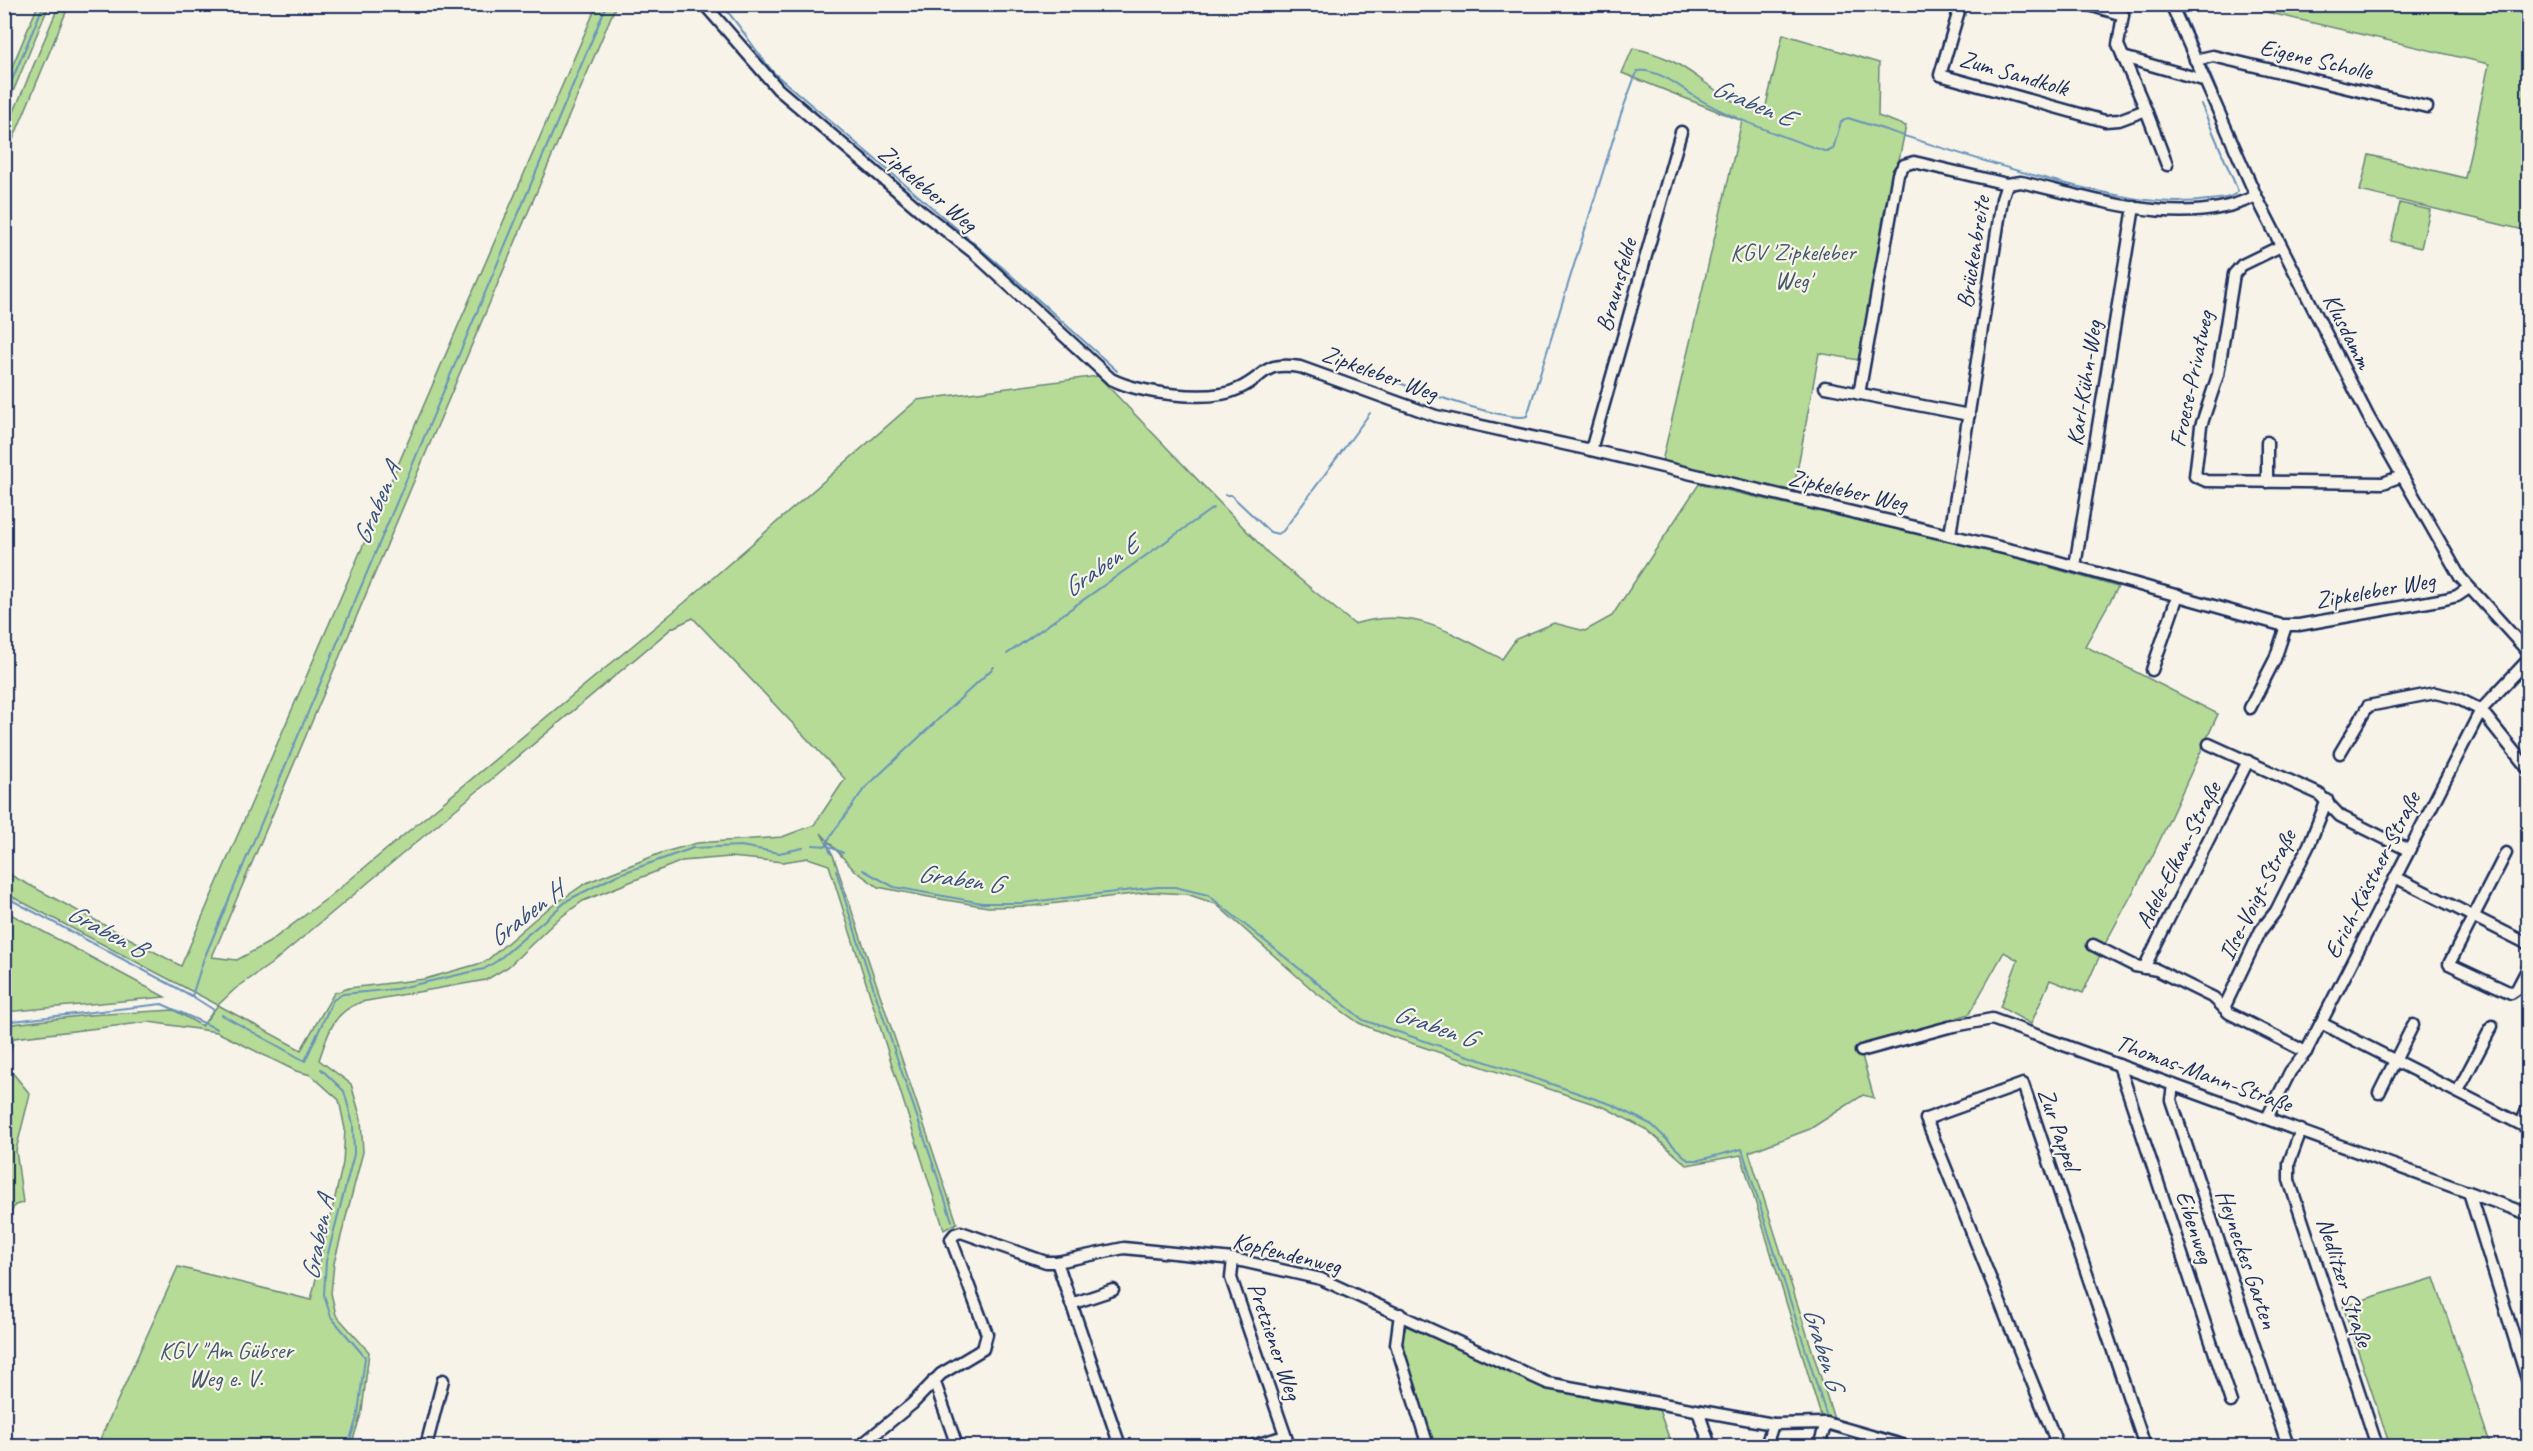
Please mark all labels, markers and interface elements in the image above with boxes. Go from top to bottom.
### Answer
street label: Eigene Scholle [2257,32,2377,87]
street label: Zum Sandkolk [1956,43,2074,103]
water label: Graben E [1707,71,1805,137]
street label: Zipkeleber Weg [872,138,985,239]
street label: Brückenbreite [1949,192,1997,310]
street label: Braunsfelde [1588,233,1644,335]
park label: KGV 'Zipkeleber Weg' [1730,237,1858,295]
street label: Klusdamm [2316,288,2380,375]
street label: Froese-Privatweg [2162,306,2221,450]
street label: Karl-Kühn-Weg [2059,317,2109,448]
street label: Zipkeleber Weg [1318,338,1443,408]
water label: Graben A [345,455,410,549]
street label: Zipkeleber Weg [1786,462,1912,519]
water label: Graben E [1056,524,1150,604]
street label: Zipkeleber Weg [2313,564,2439,615]
street label: Adele-Elkan-Straße [2128,775,2229,933]
street label: Erich-Kästner-Straße [2317,785,2428,963]
street label: Ilse-Voigt-Straße [2211,823,2304,965]
water label: Graben G [916,856,1011,902]
water label: Graben H [481,870,576,954]
water label: Graben B [62,896,157,967]
water label: Graben G [1390,996,1487,1057]
street label: Thomas-Mann-Straße [2112,1027,2298,1120]
street label: Zur Pappel [2031,1084,2088,1178]
street label: Heyneckes Garten [2209,1186,2285,1333]
street label: Eibenweg [2169,1187,2221,1269]
water label: Graben A [293,1189,343,1283]
street label: Nedlitzer Straße [2310,1214,2381,1352]
street label: Kopfendenweg [1230,1225,1346,1281]
street label: Pretziener Weg [1241,1278,1310,1405]
water label: Graben G [1796,1303,1854,1400]
park label: KGV "Am Gübser Weg e. V. [159,1335,295,1393]

